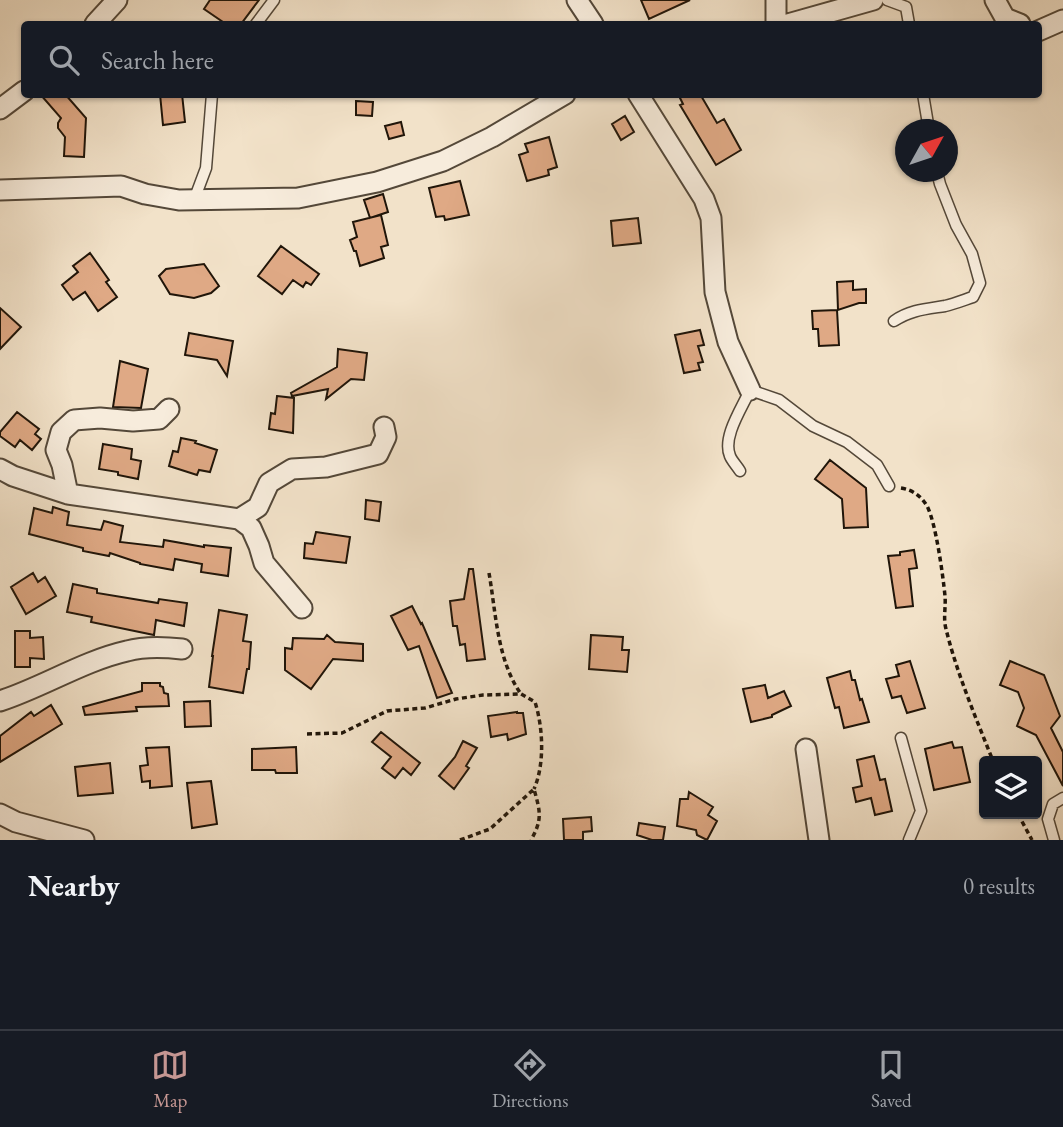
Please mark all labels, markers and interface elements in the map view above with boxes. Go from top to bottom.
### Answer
search box [21,21,1042,98]
icon: search [45,41,83,79]
text: Search here [101,43,214,77]
north arrow [895,119,958,182]
map controls [979,756,1042,819]
button: layers [979,756,1042,819]
text: Nearby [28,866,120,905]
text: 0 results [963,871,1035,901]
tab: Map [151,1046,189,1113]
tab: Directions [492,1046,568,1113]
tab: Saved [871,1046,912,1113]

